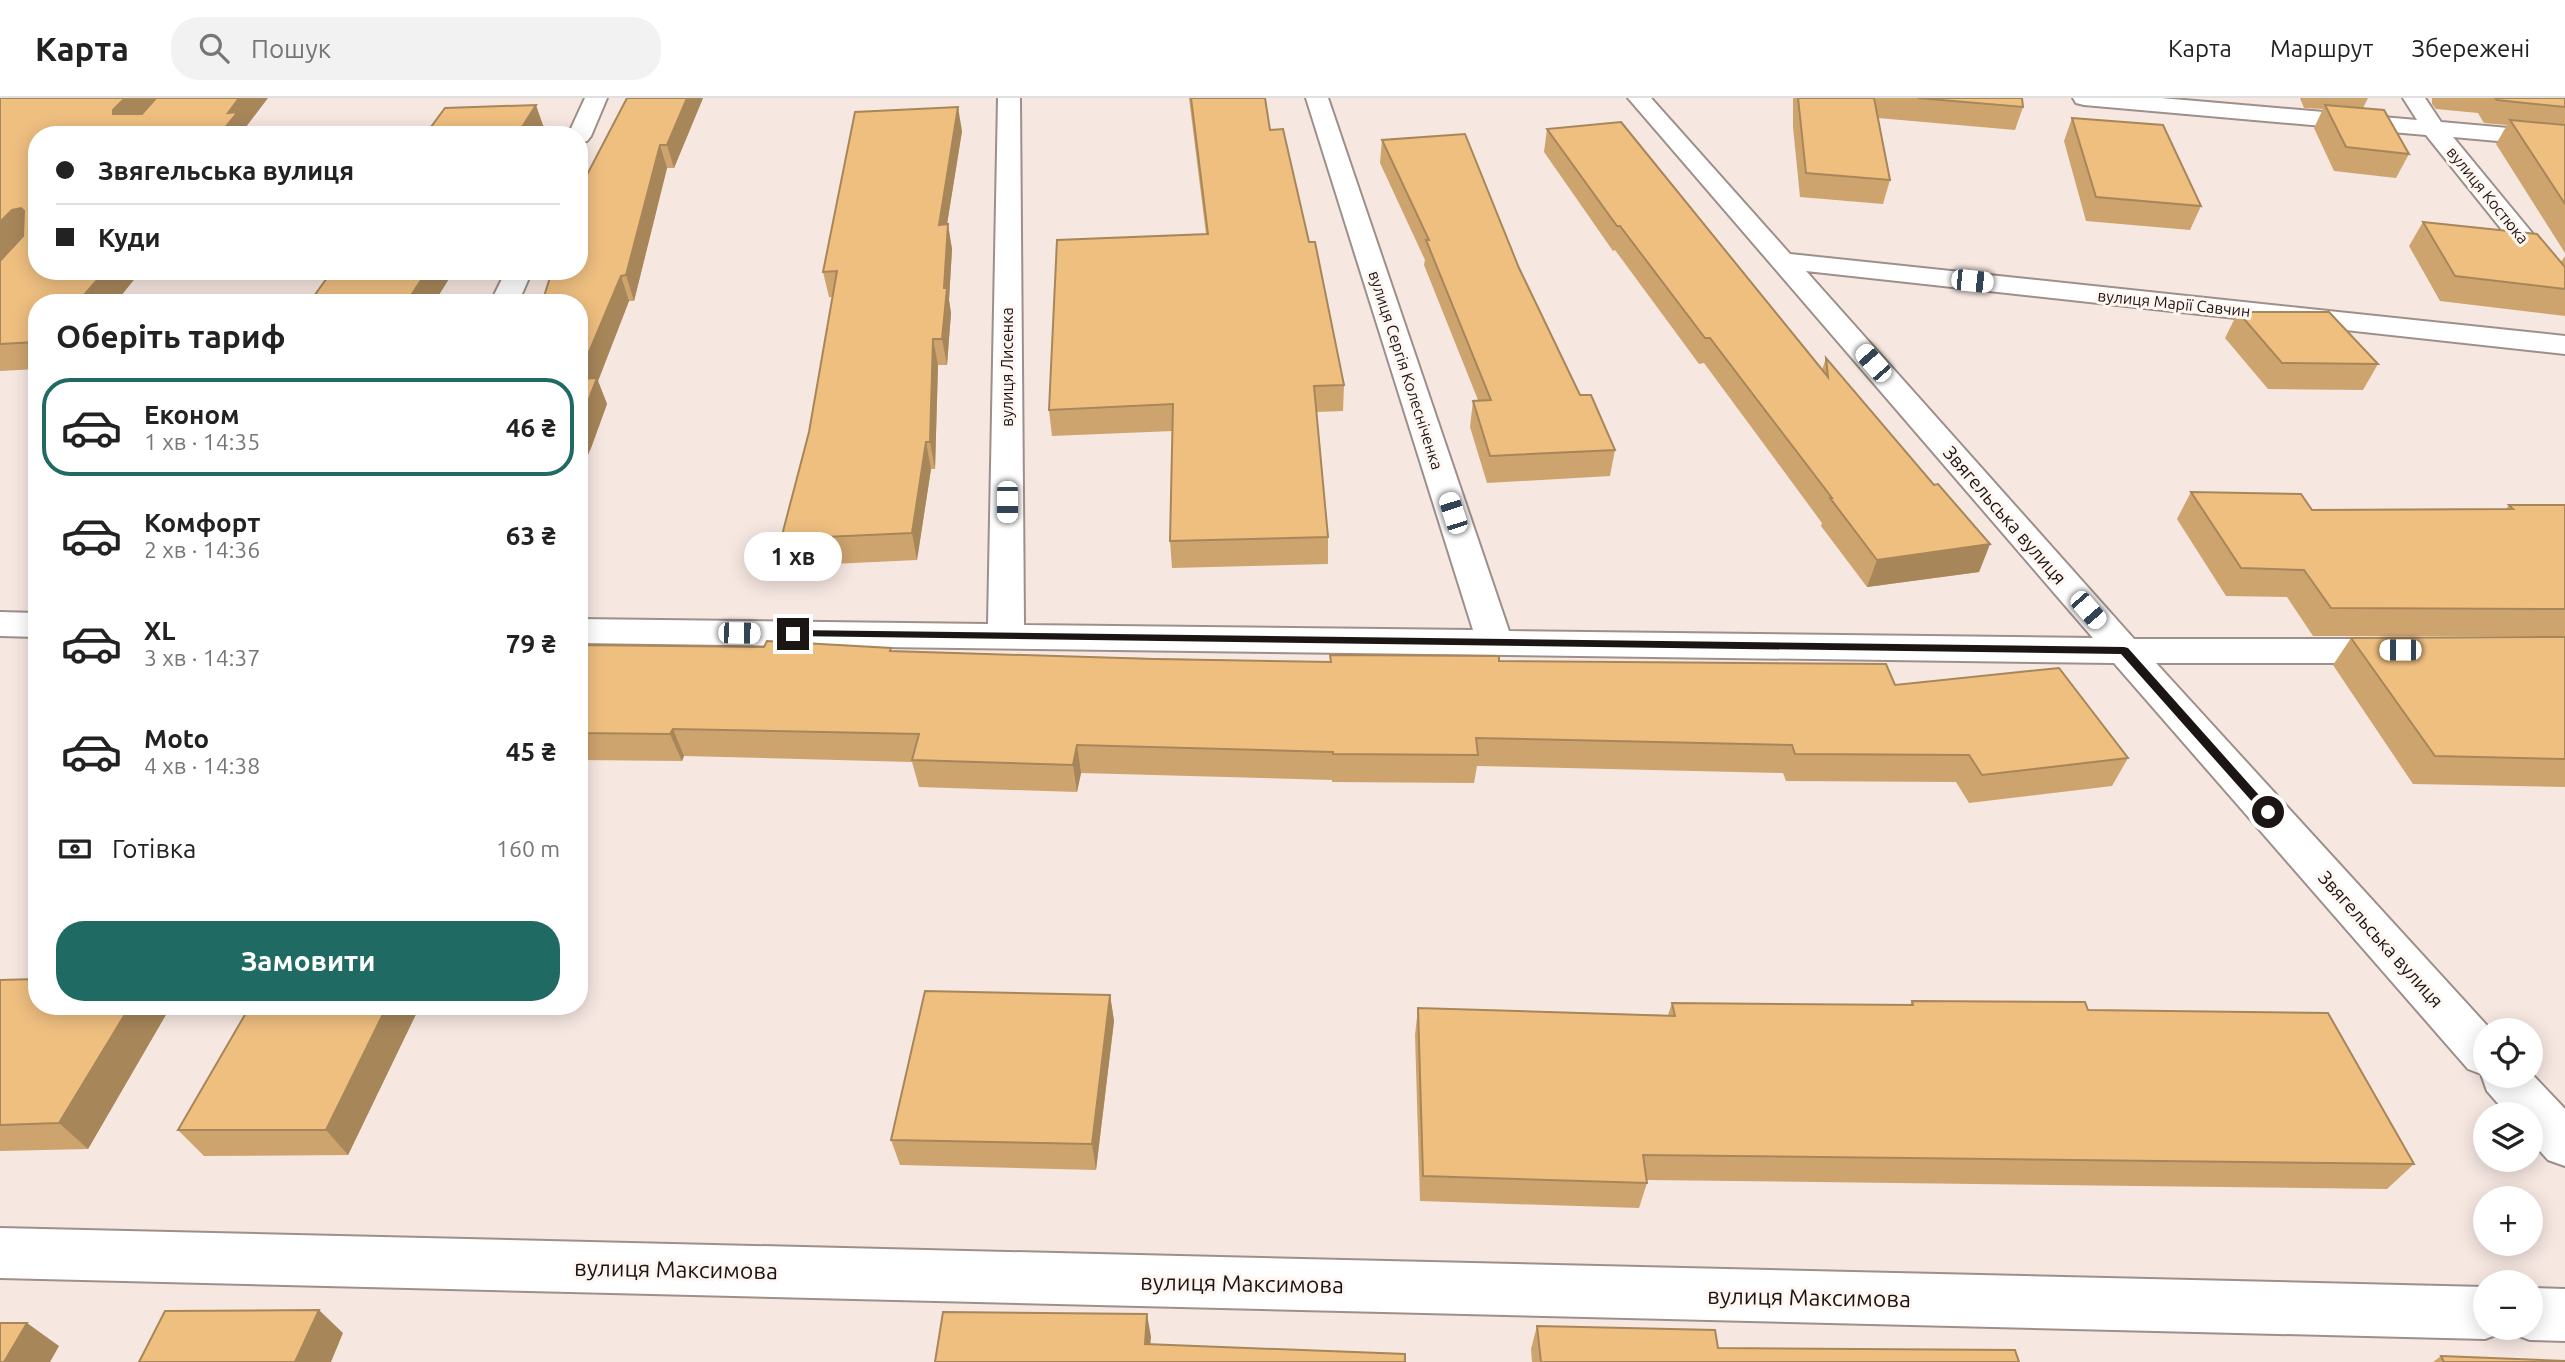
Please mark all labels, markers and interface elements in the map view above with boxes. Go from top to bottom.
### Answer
search box [171,17,661,80]
icon: search [195,29,233,67]
text: Карта [35,30,129,67]
text: Пошук [251,34,331,63]
text: Карта [2168,35,2232,62]
text: Маршрут [2270,35,2373,62]
text: Збережені [2411,35,2530,62]
street label: вулиця Костюка [2443,143,2533,247]
text: Звягельська вулиця [98,156,354,185]
text: Куди [98,223,161,252]
street label: вулиця Сергія Колесніченка [1365,268,1447,472]
car [1951,268,1994,294]
street label: вулиця Марії Савчин [2097,286,2251,320]
street label: вулиця Лисенка [998,307,1016,427]
text: Оберіть тариф [56,318,286,354]
car [1852,340,1895,386]
icon: car [60,396,123,459]
text: Економ [144,400,240,429]
text: 46 ₴ [506,413,556,442]
text: 1 хв · 14:35 [144,429,260,454]
street label: Звягельська вулиця [1939,441,2071,589]
car [997,481,1018,523]
car [1437,490,1470,536]
icon: car [60,504,123,567]
text: Комфорт [144,508,260,537]
text: 63 ₴ [506,521,556,550]
callout: 1 хв [744,532,842,582]
text: 2 хв · 14:36 [144,537,260,562]
text: 1 хв [771,544,815,569]
car [2067,587,2110,633]
icon: car [60,612,123,675]
text: XL [144,616,175,645]
route end [777,618,809,650]
car [718,622,761,644]
text: 79 ₴ [506,629,556,658]
car [2380,640,2422,661]
text: 3 хв · 14:37 [144,645,260,670]
icon: car [60,720,123,783]
text: Moto [144,724,209,753]
text: 45 ₴ [506,737,556,766]
text: 4 хв · 14:38 [144,753,260,778]
route start [2252,796,2284,828]
icon: cash [56,830,94,868]
text: Готівка [112,834,196,863]
text: 160 m [496,836,560,861]
street label: Звягельська вулиця [2314,866,2448,1012]
button: Замовити [56,921,560,1001]
map controls [2473,1018,2543,1340]
button: locate [2473,1018,2543,1088]
button: layers [2473,1102,2543,1172]
button: + [2473,1186,2543,1256]
street label: вулиця Максимова [574,1255,778,1283]
street label: вулиця Максимова [1140,1269,1344,1297]
button: − [2473,1270,2543,1340]
street label: вулиця Максимова [1707,1283,1911,1311]

